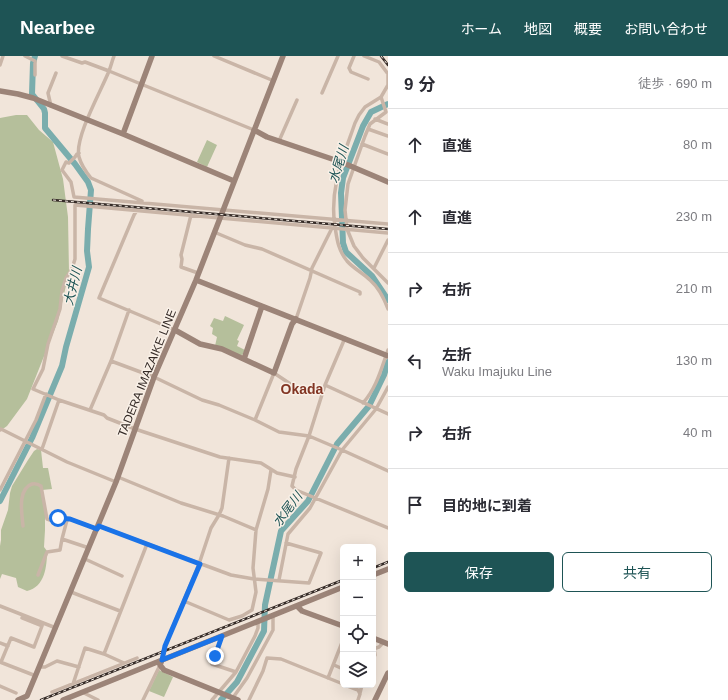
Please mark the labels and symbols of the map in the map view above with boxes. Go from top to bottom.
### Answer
water label: 水尾川 [326,141,352,185]
water label: 大井川 [60,263,85,307]
street label: TADERA IMAZAIKE LINE [115,307,179,439]
district label: Okada [281,381,324,397]
water label: 水尾川 [270,488,306,529]
route start [49,509,67,527]
route end [206,647,224,665]

